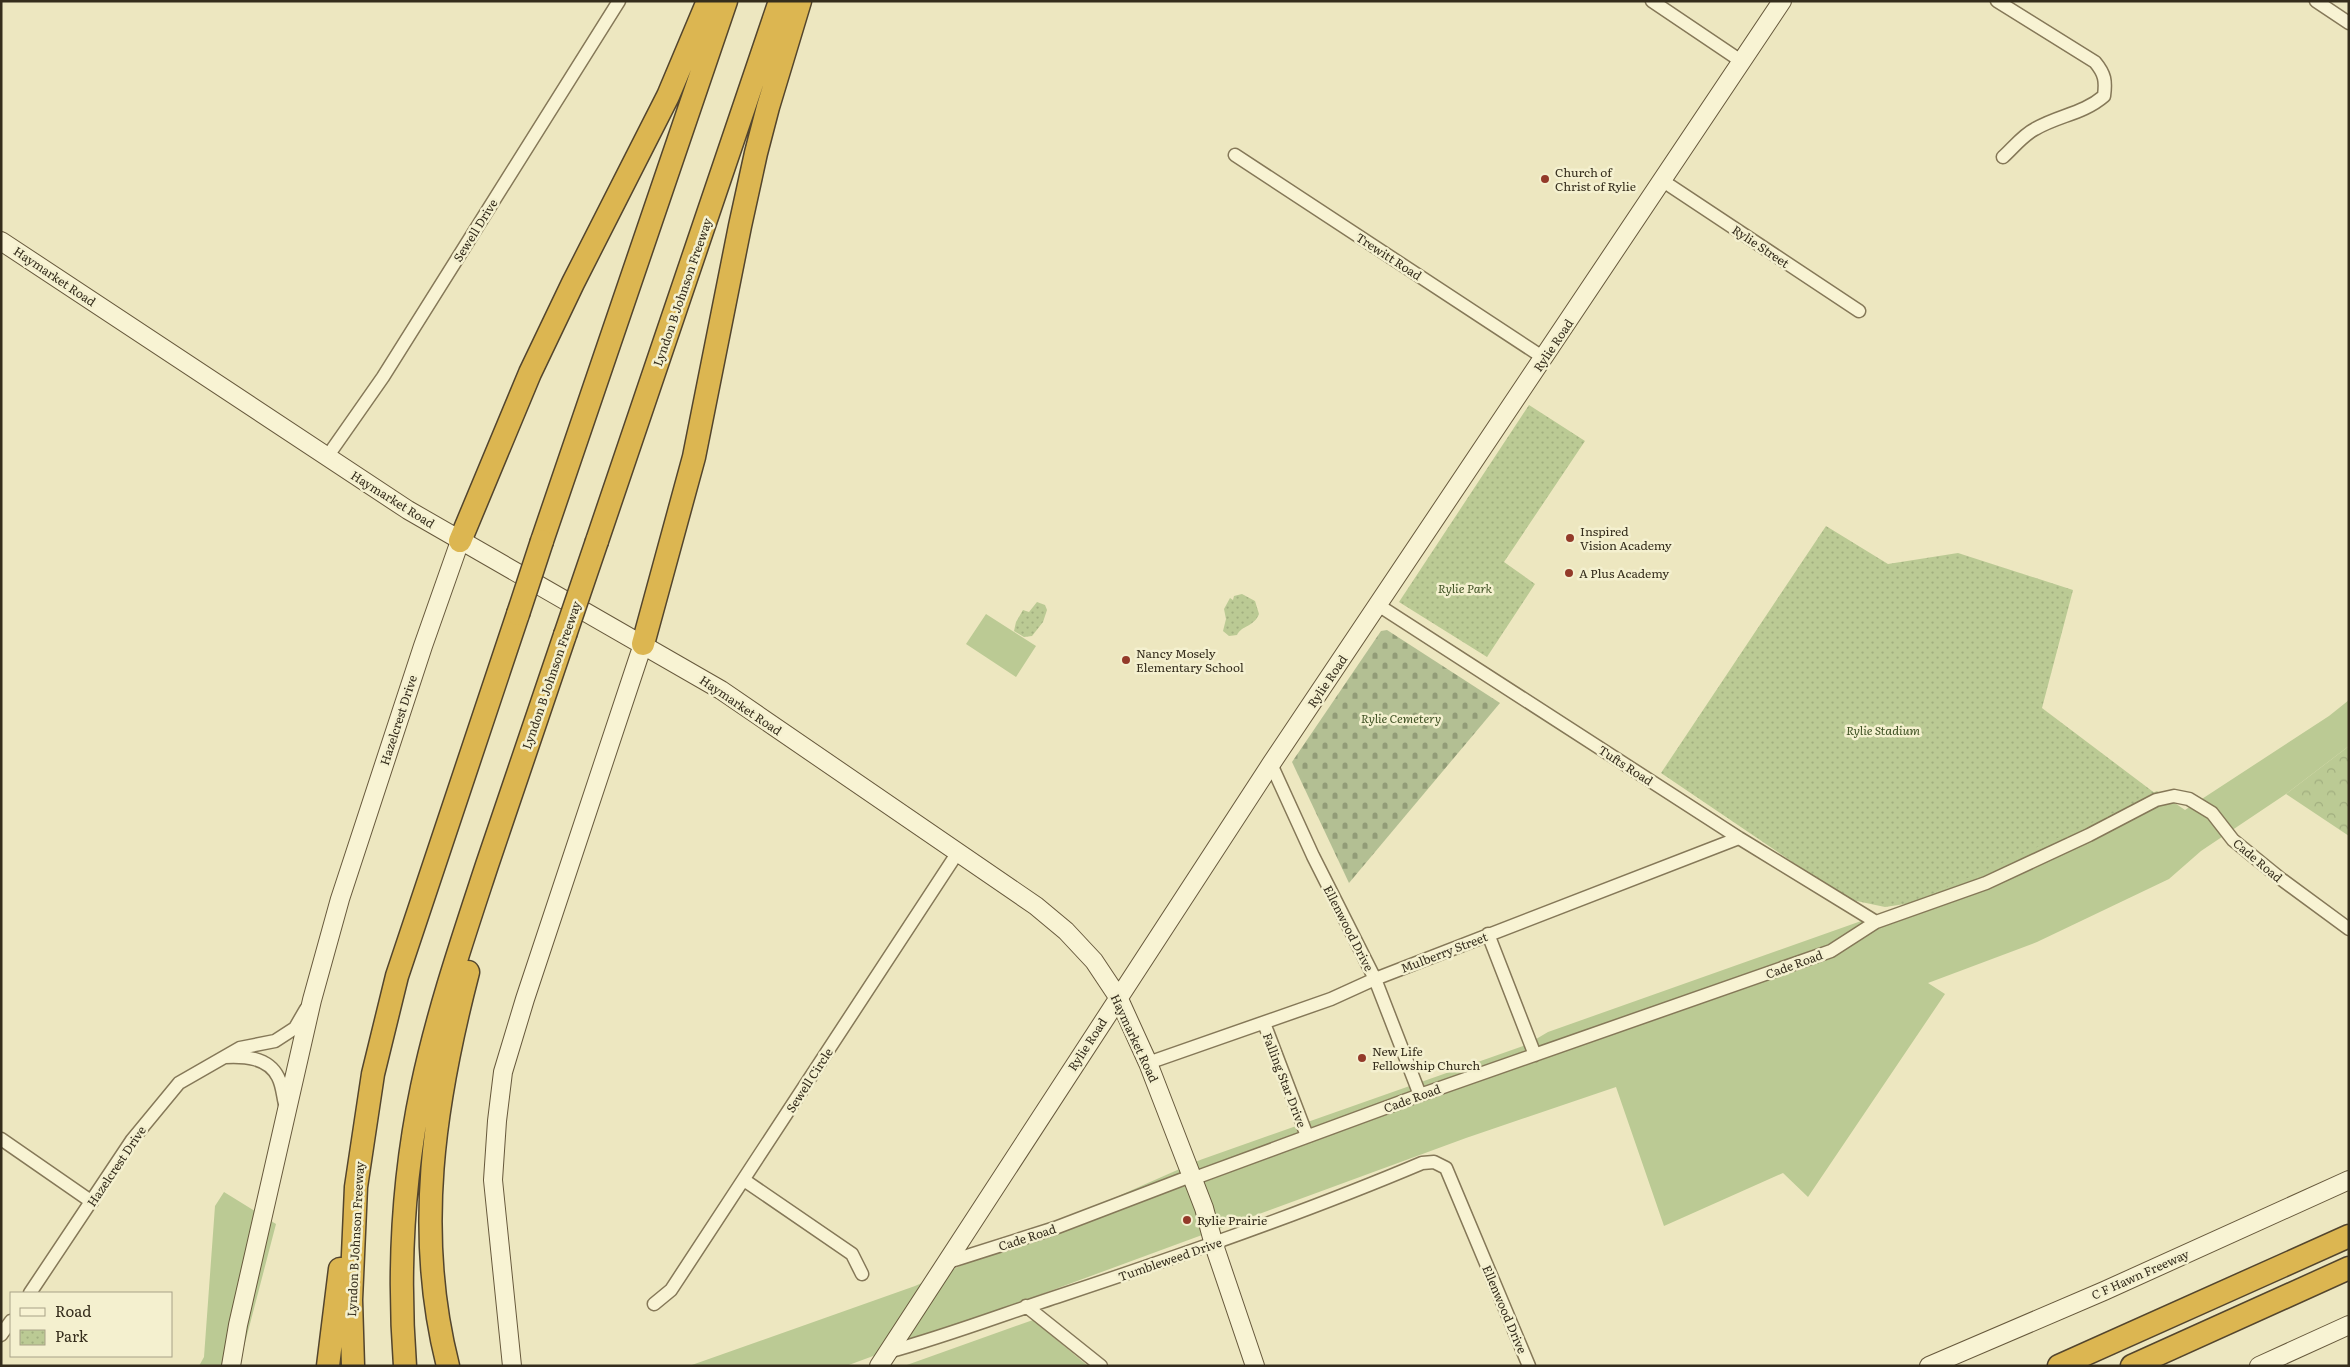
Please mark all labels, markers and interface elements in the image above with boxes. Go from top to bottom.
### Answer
place label: Church of Christ of Rylie [1555,163,1636,195]
marker: Church of Christ of Rylie [1539,173,1551,185]
street label: Sewell Drive [448,195,502,265]
street label: Lyndon B Johnson Freeway [648,215,716,369]
street label: Rylie Street [1729,220,1793,272]
street label: Trewitt Road [1352,228,1426,284]
street label: Haymarket Road [10,242,100,311]
street label: Rylie Road [1529,315,1578,375]
street label: Haymarket Road [348,466,439,532]
place label: Inspired Vision Academy [1580,522,1672,554]
marker: Inspired Vision Academy [1564,532,1576,544]
place label: A Plus Academy [1579,564,1669,582]
marker: A Plus Academy [1563,567,1575,579]
park label: Rylie Park [1438,579,1493,597]
street label: Lyndon B Johnson Freeway [517,598,585,752]
place label: Nancy Mosely Elementary School [1136,644,1244,676]
street label: Rylie Road [1303,651,1352,711]
marker: Nancy Mosely Elementary School [1120,654,1132,666]
street label: Haymarket Road [696,671,786,740]
street label: Hazelcrest Drive [375,673,421,767]
park label: Rylie Cemetery [1361,709,1441,727]
park label: Rylie Stadium [1846,721,1921,739]
street label: Tufts Road [1595,741,1657,790]
street label: Cade Road [2229,834,2287,886]
street label: Ellenwood Drive [1320,882,1378,974]
street label: Mulberry Street [1398,927,1490,977]
street label: Cade Road [1763,945,1826,983]
street label: Haymarket Road [1107,991,1164,1086]
street label: Rylie Road [1063,1013,1111,1074]
street label: Falling Star Drive [1259,1030,1311,1130]
place label: New Life Fellowship Church [1372,1042,1480,1074]
street label: Sewell Circle [781,1044,837,1116]
marker: New Life Fellowship Church [1356,1052,1368,1064]
street label: Cade Road [1381,1079,1444,1117]
street label: Hazelcrest Drive [82,1122,150,1210]
street label: Lyndon B Johnson Freeway [342,1161,368,1317]
place label: Rylie Prairie [1197,1211,1267,1229]
marker: Rylie Prairie [1181,1214,1193,1226]
street label: Cade Road [996,1219,1059,1255]
street label: Tumbleweed Drive [1116,1233,1224,1285]
street label: C F Hawn Freeway [2088,1244,2192,1304]
street label: Ellenwood Drive [1478,1262,1532,1356]
legend [10,1292,172,1357]
text: Road [55,1299,91,1322]
text: Park [55,1324,89,1347]

